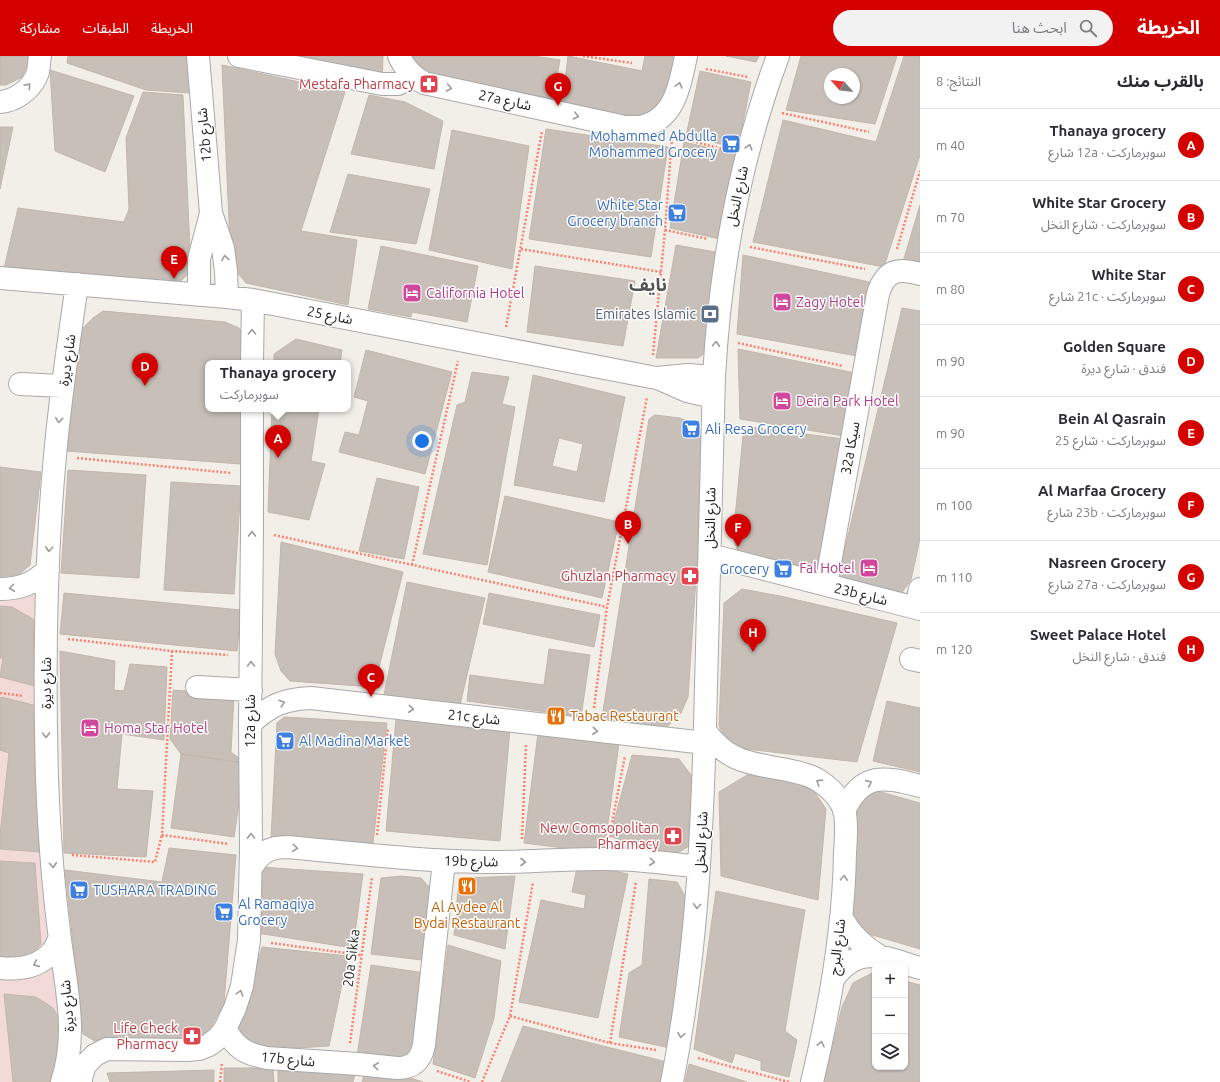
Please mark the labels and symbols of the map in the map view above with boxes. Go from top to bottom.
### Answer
north arrow [824,68,860,104]
pharmacy icon: Mestafa Pharmacy [418,73,440,95]
pin: G [545,73,571,106]
place label: Mestafa Pharmacy [299,76,415,92]
one-way arrow [674,82,683,89]
one-way arrow [24,84,31,91]
one-way arrow [446,84,452,92]
street label: 27a شارع [477,87,533,116]
street label: 12b شارع [194,107,217,163]
one-way arrow [573,111,579,119]
place label: Mohammed Abdulla Mohammed Grocery [589,128,717,160]
supermarket icon: Mohammed Abdulla Mohammed Grocery [720,133,742,155]
one-way arrow [744,144,753,151]
street label: شارع النخل [723,164,754,228]
place label: White Star Grocery branch [567,197,664,229]
supermarket icon: White Star Grocery branch [666,202,688,224]
pin: E [161,246,187,279]
one-way arrow [221,255,230,261]
district label: نایف [629,274,667,295]
hotel icon: California Hotel [401,282,423,304]
place label: California Hotel [426,285,525,301]
hotel icon: Zagy Hotel [771,291,793,313]
place label: Zagy Hotel [796,294,864,310]
street label: شارع 25 [305,303,354,330]
bank icon: Emirates Islamic [699,303,721,325]
place label: Emirates Islamic [595,306,696,322]
one-way arrow [248,329,257,335]
street label: شارع ديرة [55,333,82,387]
one-way arrow [711,341,720,347]
pin: D [132,353,158,386]
hotel icon: Deira Park Hotel [771,390,793,412]
place label: Deira Park Hotel [796,393,899,409]
one-way arrow [55,417,64,423]
supermarket icon: Ali Resa Grocery [680,418,702,440]
street label: 32a سيكا [837,420,863,476]
place label: Ali Resa Grocery [705,421,807,437]
pin: A [265,425,291,458]
your location [412,431,432,451]
street label: شارع النخل [701,487,722,549]
pin: B [615,511,641,544]
pin: F [725,514,751,547]
one-way arrow [248,531,256,537]
one-way arrow [44,546,53,552]
hotel icon: Fal Hotel [858,557,880,579]
supermarket icon: Grocery [772,558,794,580]
place label: Fal Hotel [799,560,855,576]
place label: Grocery [720,561,769,577]
pharmacy icon: Ghuzlan Pharmacy [679,565,701,587]
place label: Ghuzlan Pharmacy [561,568,676,584]
street label: 23b شارع [832,580,889,611]
one-way arrow [9,583,15,592]
pin: H [740,619,766,652]
street label: شارع ديرة [38,657,57,709]
one-way arrow [247,661,255,667]
pin: C [358,664,384,697]
street label: 12a شارع [242,694,261,748]
one-way arrow [278,699,285,707]
one-way arrow [408,705,414,714]
restaurant icon: Tabac Restaurant [545,705,567,727]
street label: 21c شارع [447,706,501,731]
place label: Tabac Restaurant [570,708,679,724]
hotel icon: Homa Star Hotel [79,717,101,739]
place label: Homa Star Hotel [104,720,208,736]
one-way arrow [592,726,598,735]
supermarket icon: Al Madina Market [274,730,296,752]
one-way arrow [42,732,51,738]
place label: Al Madina Market [299,733,410,749]
one-way arrow [816,779,823,786]
one-way arrow [865,780,873,788]
street label: شارع النخل [691,811,714,873]
place label: New Comsopolitan Pharmacy [540,820,659,852]
pharmacy icon: New Comsopolitan Pharmacy [662,825,684,847]
one-way arrow [247,833,255,839]
one-way arrow [292,843,298,852]
street label: 19b شارع [444,853,498,872]
one-way arrow [649,857,655,866]
one-way arrow [520,858,526,866]
one-way arrow [48,862,57,868]
restaurant icon: Al Aydee Al Bydai Restaurant [456,875,478,897]
one-way arrow [840,875,849,881]
supermarket icon: TUSHARA TRADING [68,879,90,901]
place label: TUSHARA TRADING [93,882,217,898]
place label: Al Ramaqiya Grocery [238,896,315,928]
place label: Al Aydee Al Bydai Restaurant [414,899,521,931]
supermarket icon: Al Ramaqiya Grocery [213,901,235,923]
one-way arrow [692,903,701,909]
street label: شارع البرج [826,918,851,977]
street label: 20a Sikka [340,928,362,988]
one-way arrow [32,959,39,967]
street label: شارع ديرة [57,979,80,1033]
one-way arrow [235,990,243,997]
place label: Life Check Pharmacy [113,1020,178,1052]
pharmacy icon: Life Check Pharmacy [181,1025,203,1047]
one-way arrow [677,1032,686,1038]
one-way arrow [816,1041,824,1047]
street label: 17b شارع [260,1049,316,1072]
one-way arrow [373,1061,380,1070]

